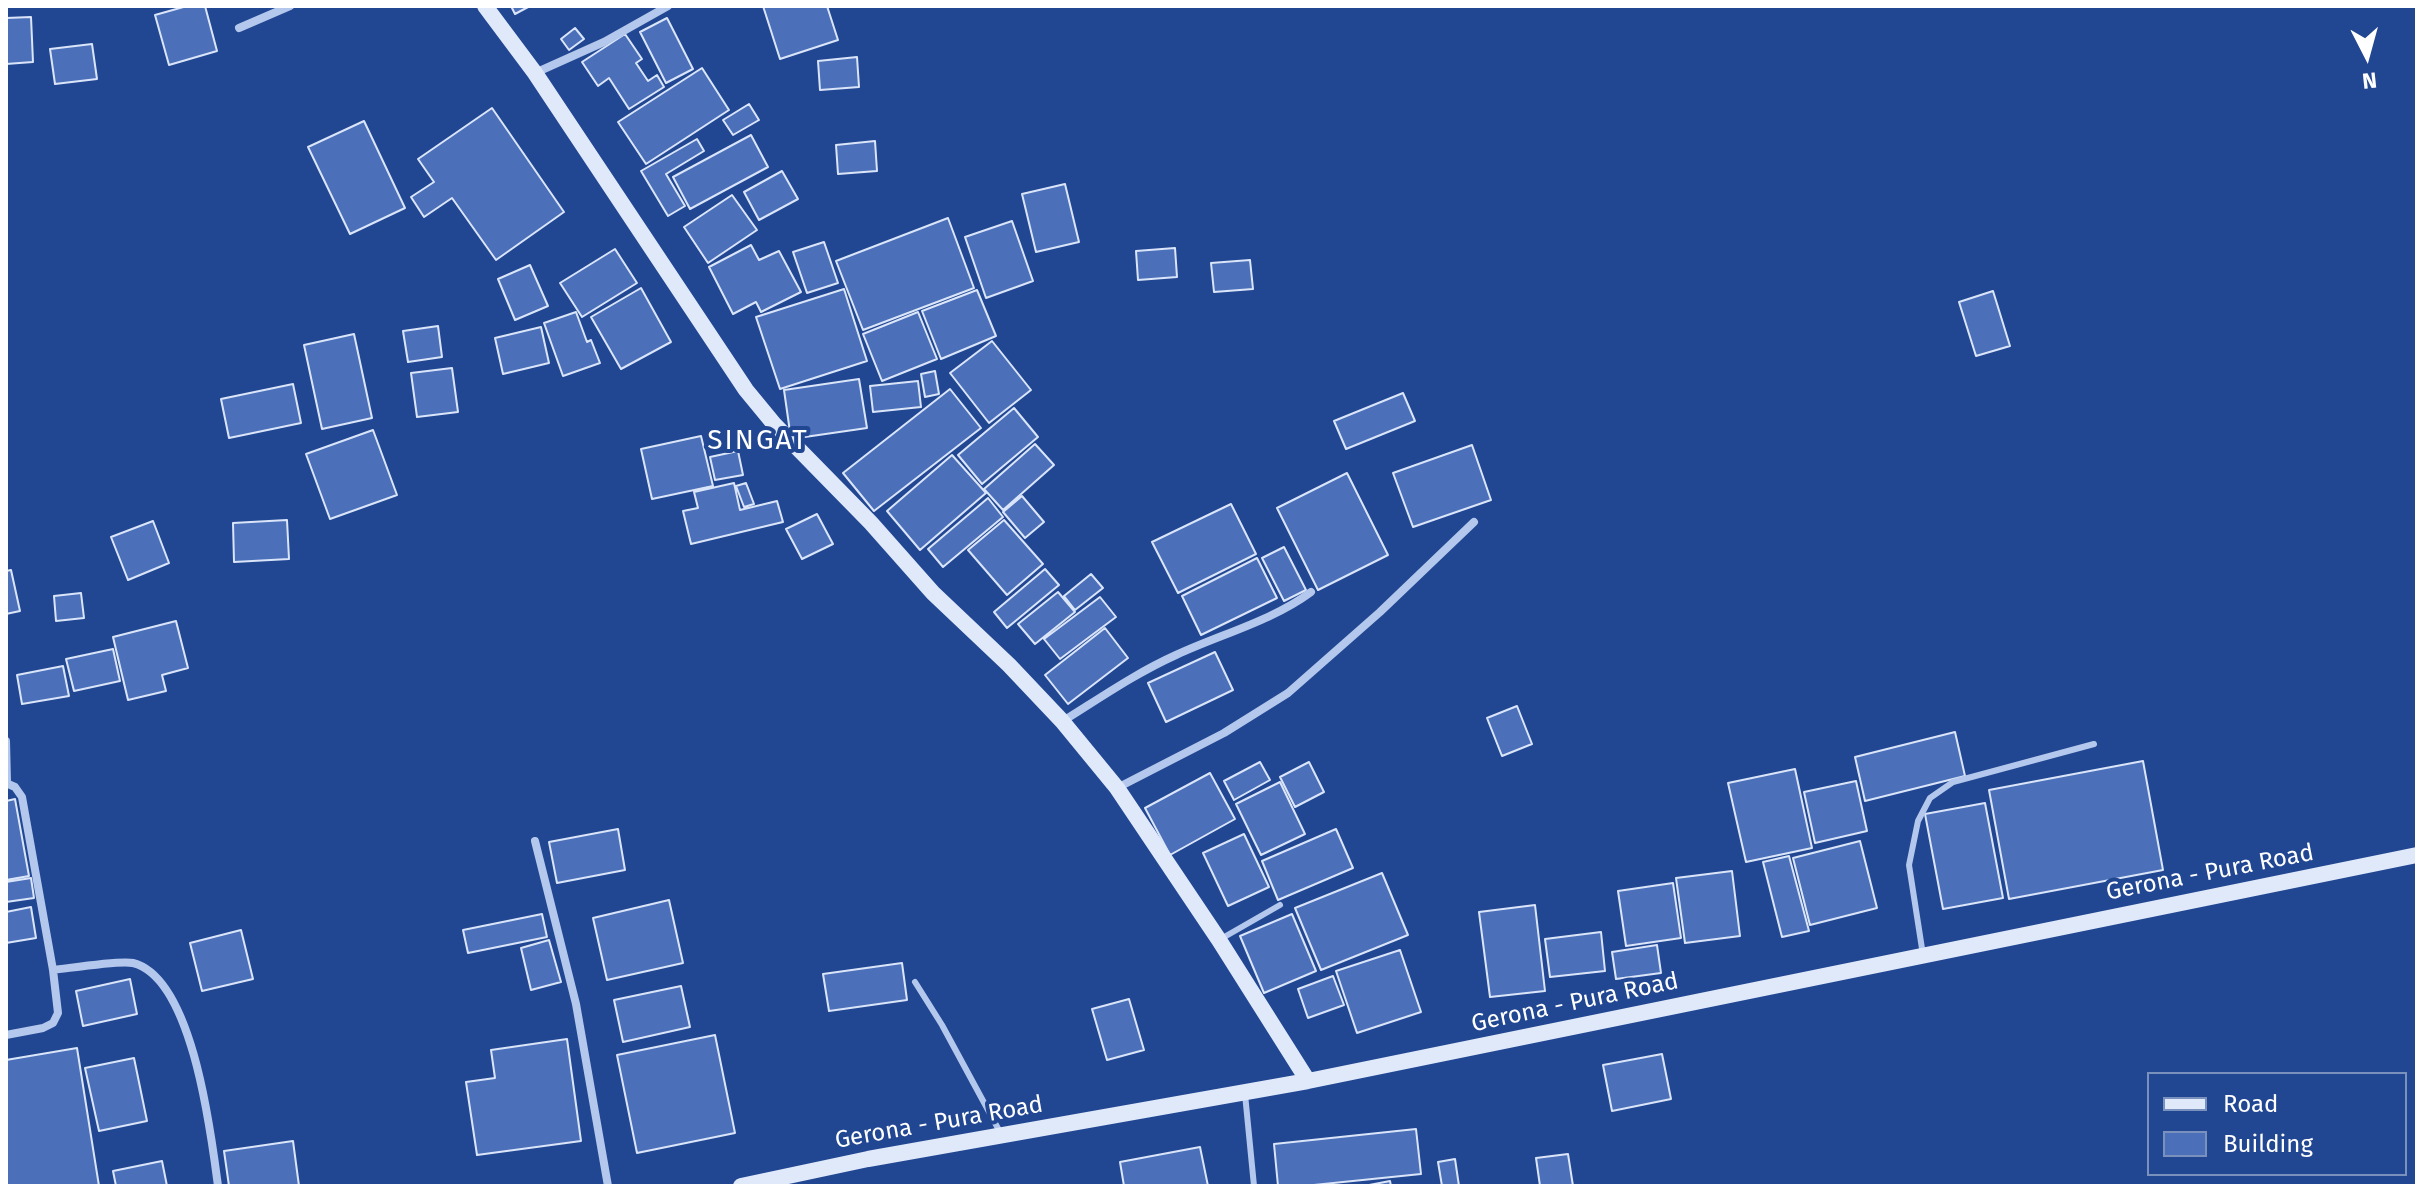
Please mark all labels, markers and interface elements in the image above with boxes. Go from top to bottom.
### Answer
north arrow [2327,16,2407,96]
text: N [2361,66,2378,95]
district label: SINGAT [707,424,809,458]
street label: Gerona - Pura Road [2104,839,2316,907]
street label: Gerona - Pura Road [1469,967,1681,1039]
legend [2147,1072,2407,1176]
text: Road [2223,1090,2278,1118]
street label: Gerona - Pura Road [833,1091,1045,1155]
text: Building [2223,1130,2313,1158]

